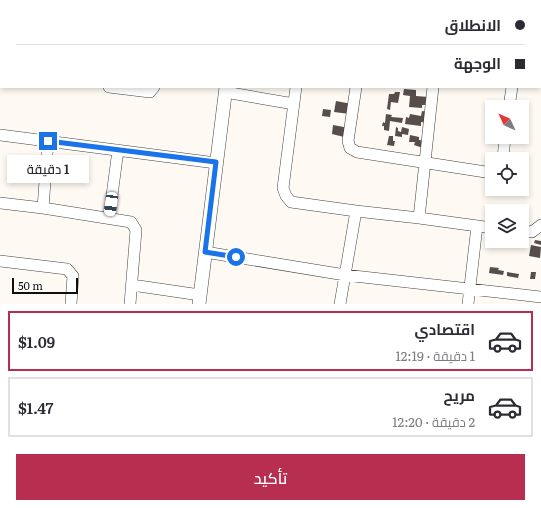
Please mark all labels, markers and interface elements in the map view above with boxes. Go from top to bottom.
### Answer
text: الانطلاق [445,13,501,36]
text: الوجهة [454,51,501,74]
north arrow [485,100,529,144]
map controls [485,100,529,248]
route end [39,132,57,150]
button: locate [485,152,529,196]
callout: 1 دقيقة [7,155,89,183]
text: 1 دقيقة [27,159,69,178]
car [103,191,119,217]
button: layers [485,204,529,248]
route start [227,248,245,266]
scale bar [12,276,78,295]
text: 50 m [18,277,43,293]
text: اقتصادي [415,317,475,340]
icon: car [487,323,523,359]
text: $1.09 [18,330,55,353]
text: 1 دقيقة · 12:19 [395,346,475,365]
text: مريح [443,383,475,406]
icon: car [487,389,523,425]
text: $1.47 [18,396,53,419]
text: 2 دقيقة · 12:20 [392,412,475,431]
button: تأكيد [16,454,525,500]

